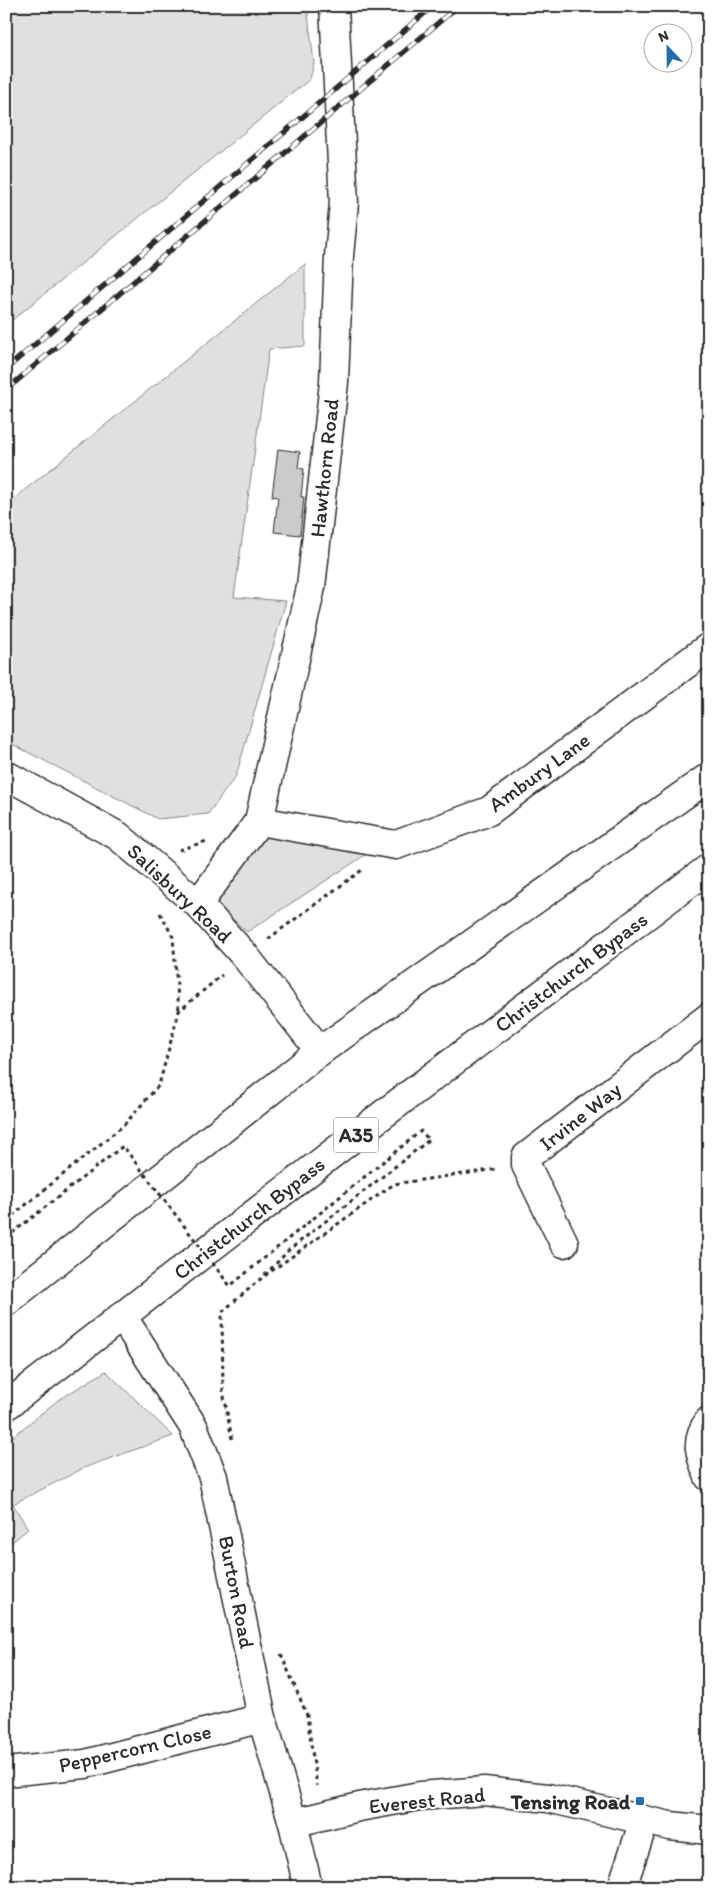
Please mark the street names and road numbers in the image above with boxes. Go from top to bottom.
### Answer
street label: Hawthorn Road [304,397,344,539]
street label: Ambury Lane [484,727,594,817]
street label: Salisbury Road [122,838,238,948]
street label: Christchurch Bypass [490,906,652,1038]
street label: Irvine Way [534,1076,626,1156]
road number: A35 [334,1118,378,1152]
street label: Christchurch Bypass [168,1151,330,1285]
street label: Burton Road [214,1533,260,1651]
street label: Peppercorn Close [56,1718,214,1778]
street label: Everest Road [368,1781,486,1819]

